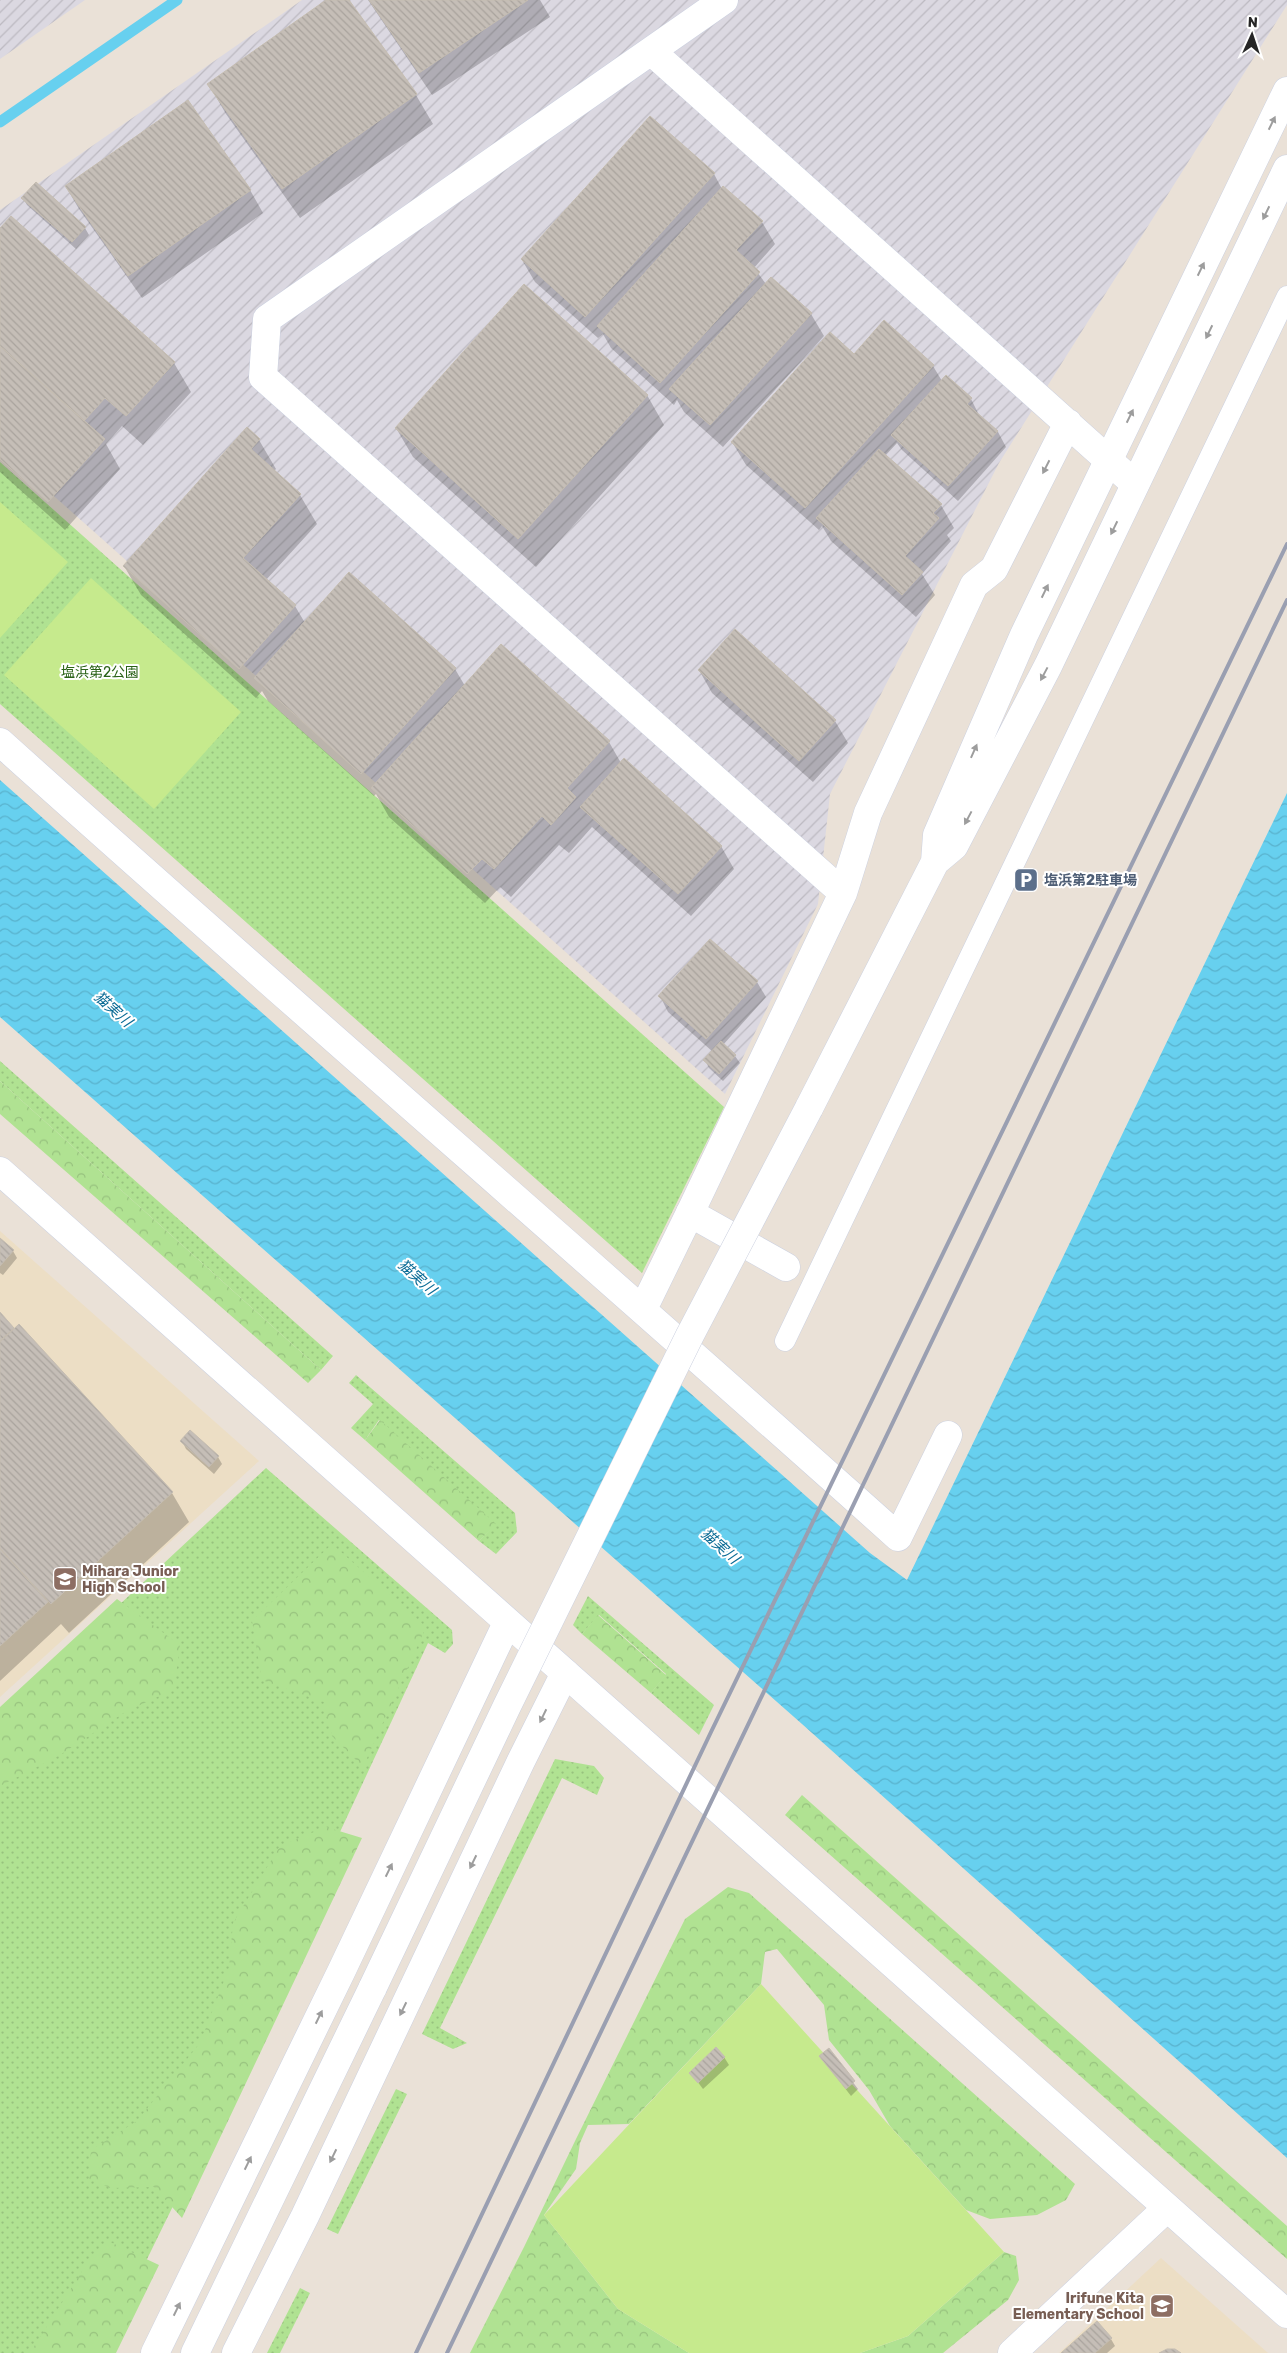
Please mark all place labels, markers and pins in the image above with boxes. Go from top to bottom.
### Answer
parking icon: 塩浜第2駐車場 [1013,867,1039,893]
place label: 塩浜第2駐車場 [1044,872,1137,889]
place label: Mihara Junior High School [82,1563,179,1596]
school or university icon: Mihara Junior High School [52,1566,78,1592]
place label: Irifune Kita Elementary School [1013,2290,1144,2323]
school or university icon: Irifune Kita Elementary School [1149,2293,1175,2319]

